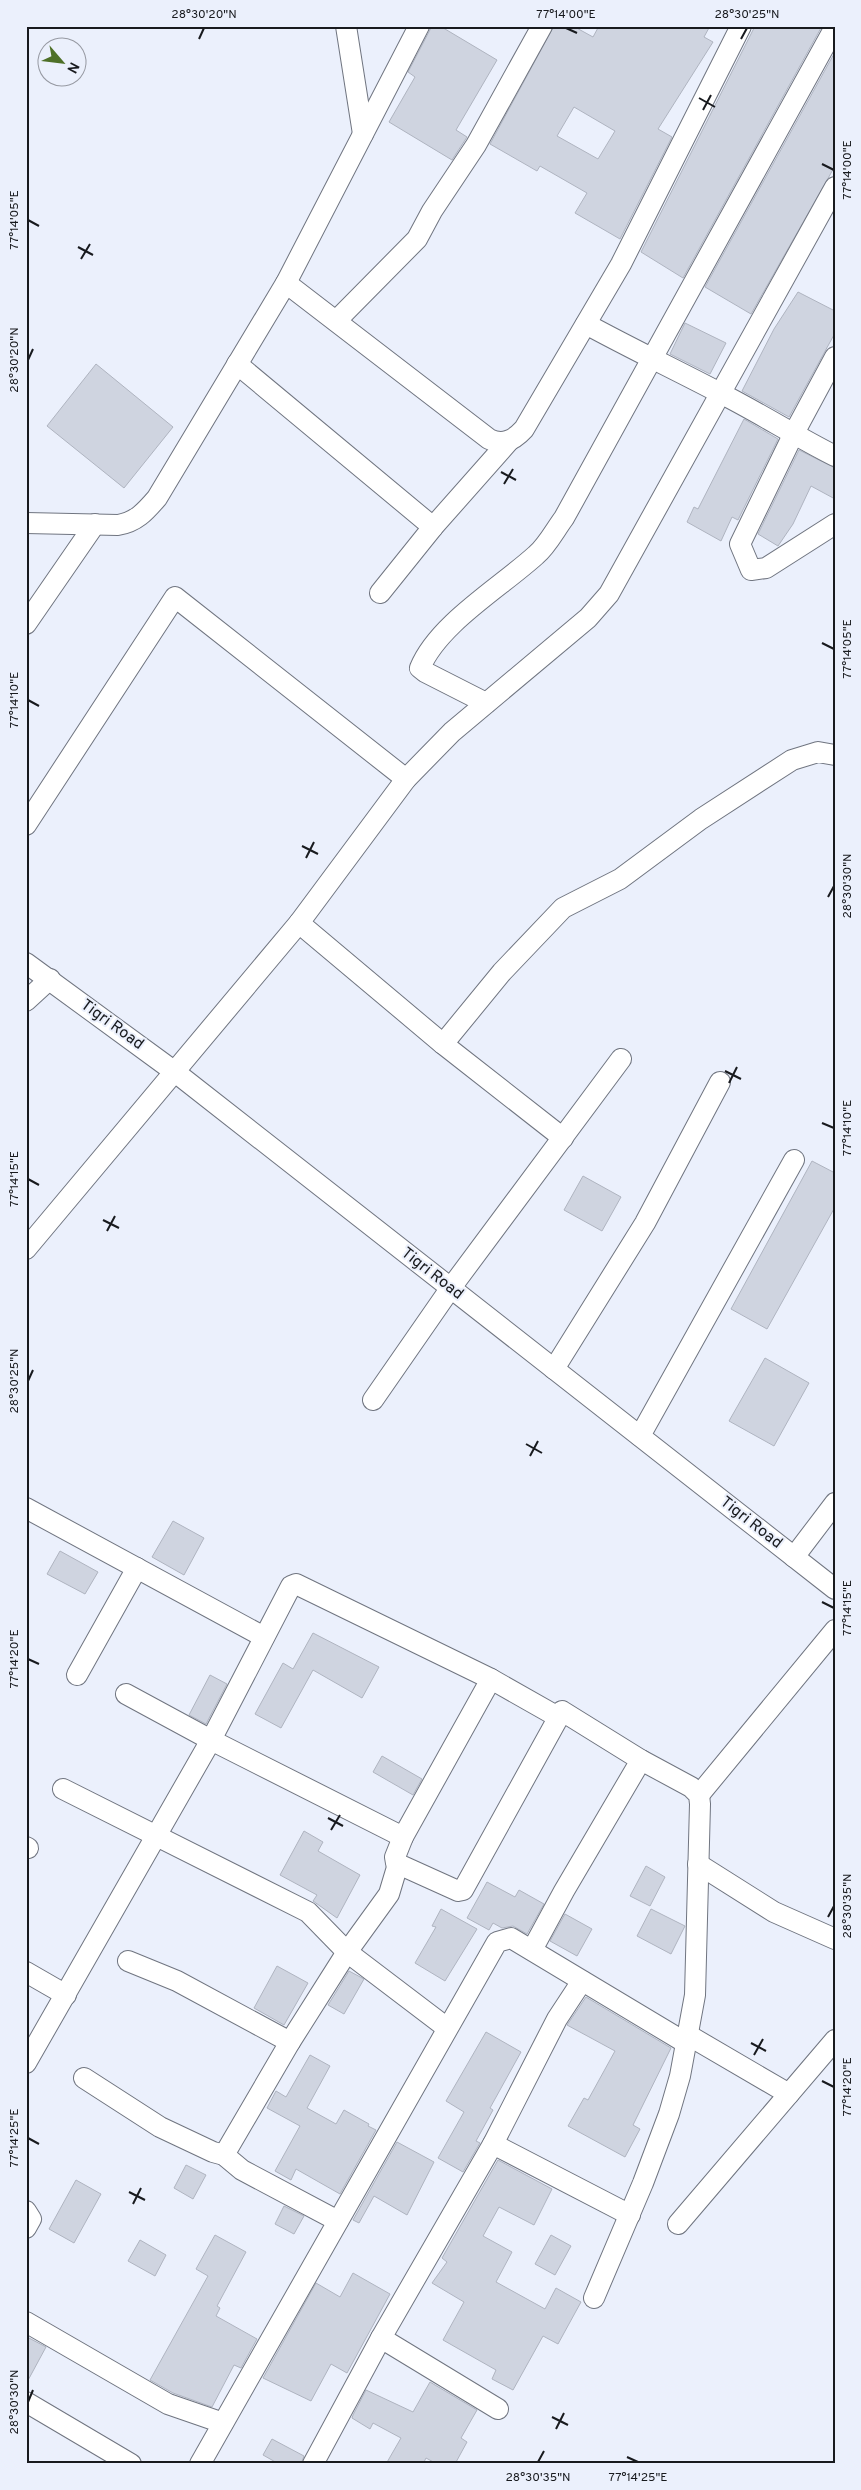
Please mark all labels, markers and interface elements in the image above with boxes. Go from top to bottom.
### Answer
text: 28°30'20"N [171,7,237,23]
text: 77°14'00"E [536,7,596,23]
text: 28°30'25"N [714,7,780,23]
north arrow [38,38,88,88]
text: N [62,59,82,76]
text: 77°14'00"E [840,140,856,200]
text: 77°14'05"E [7,190,23,250]
text: 28°30'20"N [7,327,23,393]
text: 77°14'05"E [840,619,856,679]
text: 77°14'10"E [7,672,23,728]
text: 28°30'30"N [840,853,856,919]
street label: Tigri Road [76,995,148,1055]
text: 77°14'10"E [840,1100,856,1156]
text: 77°14'15"E [7,1151,23,1207]
street label: Tigri Road [397,1243,467,1305]
text: 28°30'25"N [7,1348,23,1414]
street label: Tigri Road [716,1492,786,1554]
text: 77°14'15"E [840,1580,856,1636]
text: 77°14'20"E [7,1629,23,1689]
text: 28°30'35"N [840,1874,856,1938]
text: 77°14'20"E [840,2057,856,2117]
text: 77°14'25"E [7,2109,23,2167]
text: 28°30'30"N [7,2369,23,2435]
text: 28°30'35"N [506,2470,570,2486]
text: 77°14'25"E [609,2470,667,2486]

